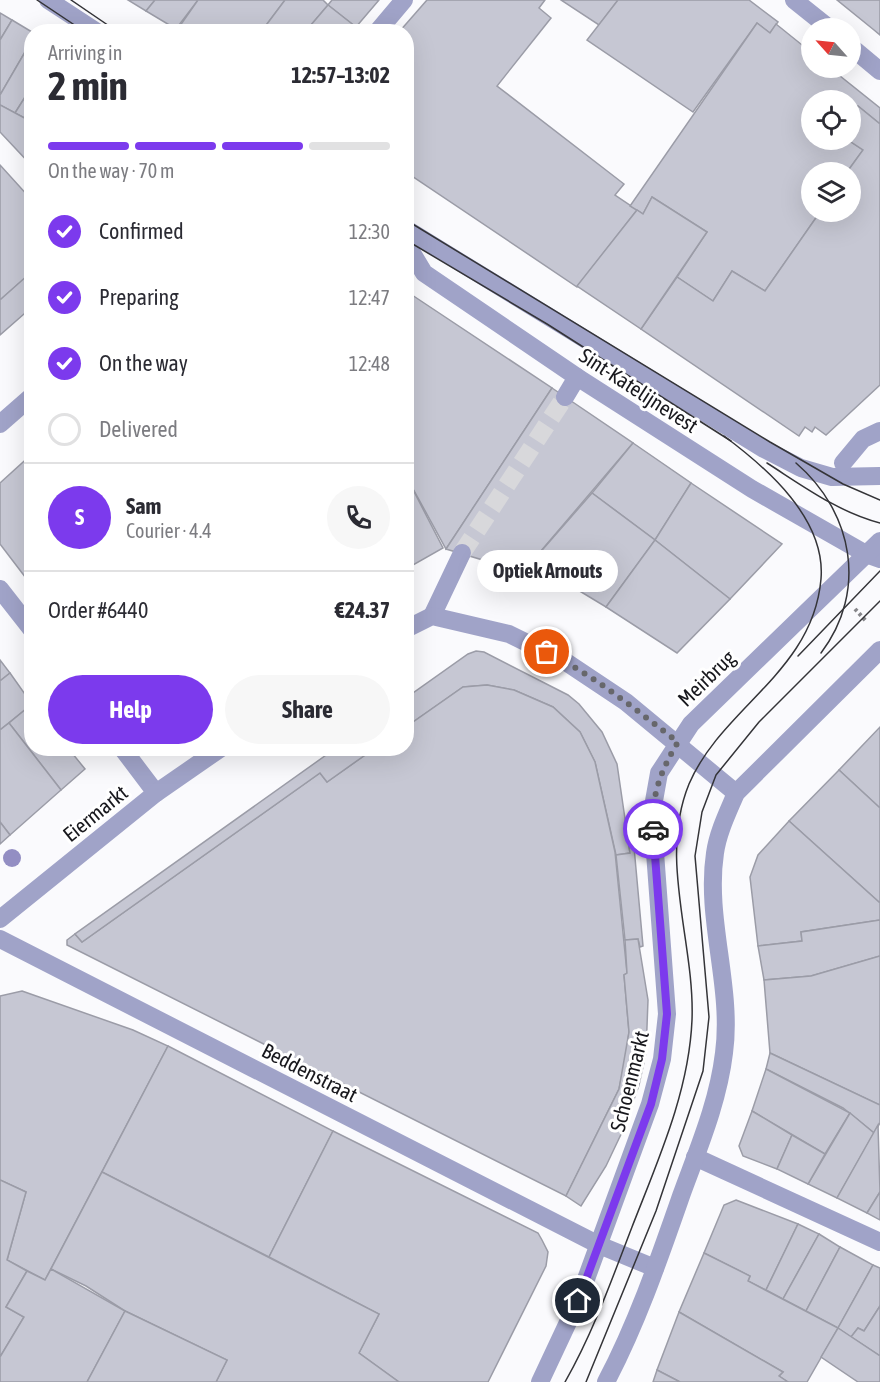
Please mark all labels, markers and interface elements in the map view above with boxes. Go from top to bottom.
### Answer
north arrow [801,18,861,78]
map controls [801,18,861,222]
text: Arriving in [48,41,122,64]
text: 12:57–13:02 [291,62,390,88]
text: 2 min [48,64,128,108]
button: locate [801,90,861,150]
text: On the way · 70 m [48,159,174,182]
button: layers [801,162,861,222]
icon: check [48,215,81,248]
text: Confirmed [99,218,184,244]
text: 12:30 [349,220,390,243]
icon: check [48,281,81,314]
text: Preparing [99,284,179,310]
text: 12:47 [349,286,390,309]
street label: Sint-Katelijnevest [575,343,703,437]
icon: check [48,347,81,380]
text: On the way [99,350,188,376]
text: 12:48 [349,352,390,375]
text: Delivered [99,416,178,442]
button: phone [327,486,390,549]
text: Sam [126,493,161,519]
text: S [75,504,84,530]
text: Courier · 4.4 [126,519,212,542]
callout: Optiek Arnouts [476,550,618,592]
text: Optiek Arnouts [493,559,602,582]
text: Order #6440 [48,597,148,623]
text: €24.37 [335,597,390,623]
pin [521,626,572,677]
icon: bag [530,635,563,668]
street label: Meirbrug [673,645,739,711]
button: Help [48,675,213,744]
button: Share [225,675,390,744]
street label: Eiermarkt [58,780,132,846]
courier [623,799,683,859]
icon: car [637,813,670,846]
street label: Schoenmarkt [605,1028,653,1134]
street label: Beddenstraat [258,1038,362,1106]
pin [552,1275,603,1326]
icon: home [561,1284,594,1317]

